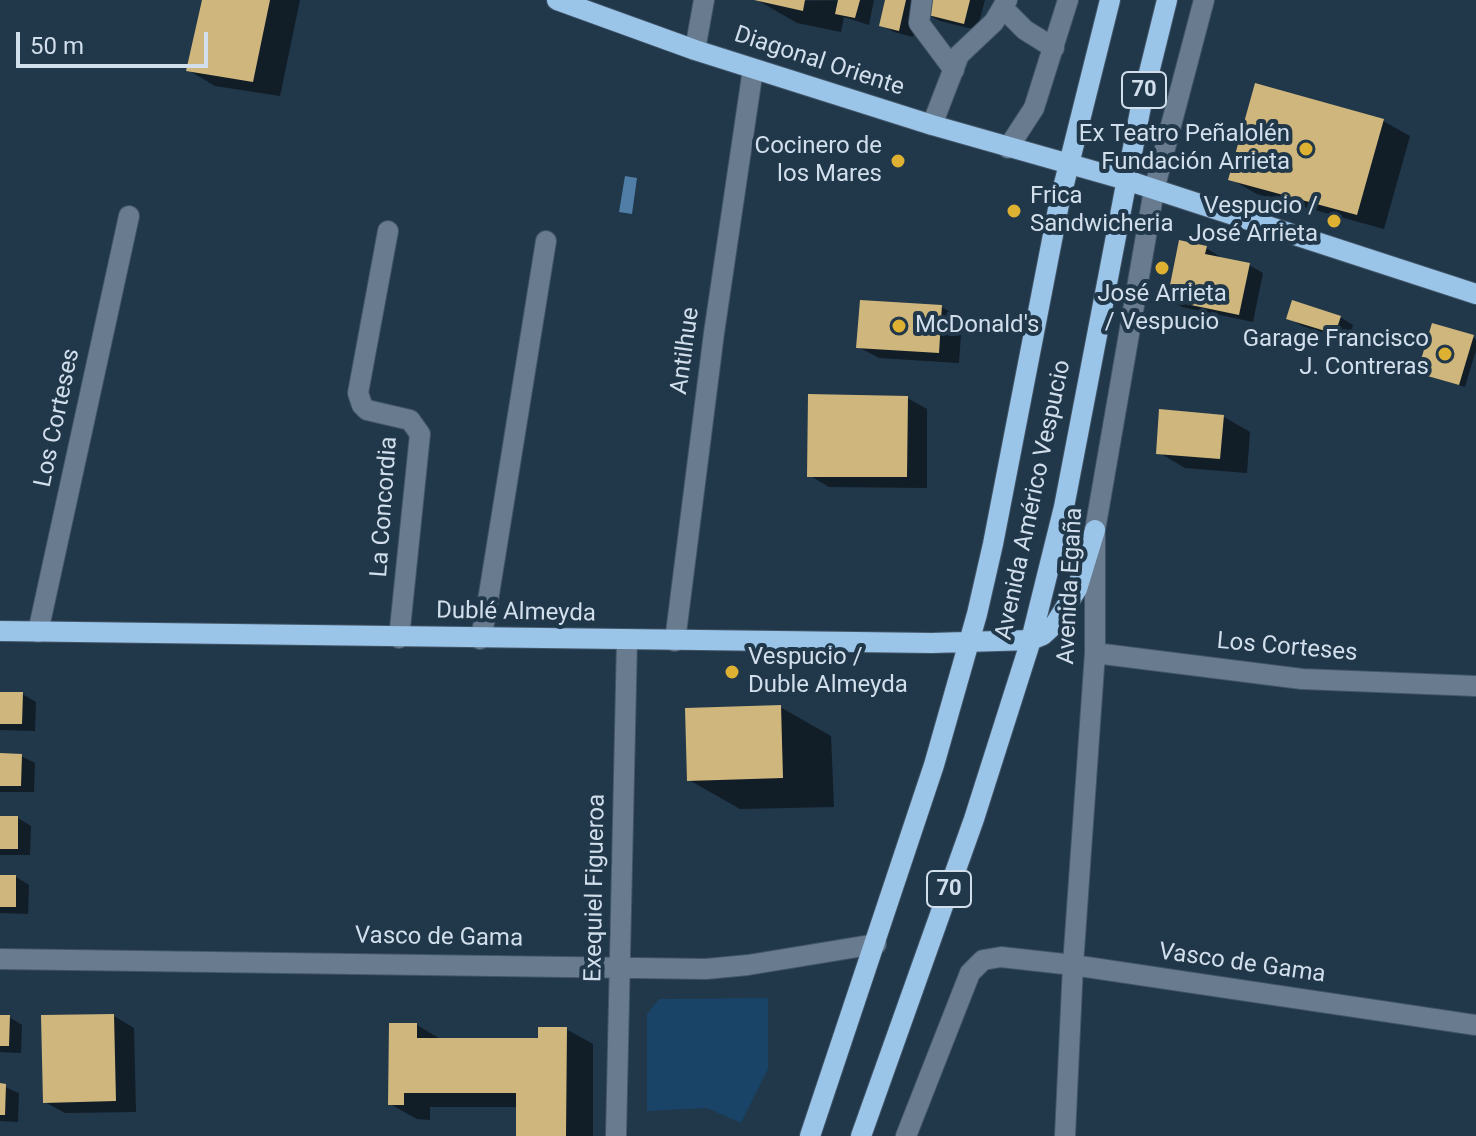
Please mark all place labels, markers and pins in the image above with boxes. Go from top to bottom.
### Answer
place label: Ex Teatro Peñalolén Fundación Arrieta [1079,121,1290,177]
place label: Cocinero de los Mares [755,133,882,189]
marker: Ex Teatro Peñalolén Fundación Arrieta [1297,140,1315,158]
marker: Cocinero de los Mares [889,152,907,170]
place label: Frica Sandwicheria [1030,183,1173,239]
place label: Vespucio / José Arrieta [1189,193,1318,249]
marker: Frica Sandwicheria [1005,202,1023,220]
marker: Vespucio / José Arrieta [1325,212,1343,230]
marker: José Arrieta / Vespucio [1153,259,1171,277]
place label: José Arrieta / Vespucio [1097,281,1227,337]
place label: McDonald's [915,312,1039,340]
marker: McDonald's [890,317,908,335]
place label: Garage Francisco J. Contreras [1243,326,1429,382]
marker: Garage Francisco J. Contreras [1436,345,1454,363]
place label: Vespucio / Duble Almeyda [748,644,908,700]
marker: Vespucio / Duble Almeyda [723,663,741,681]

